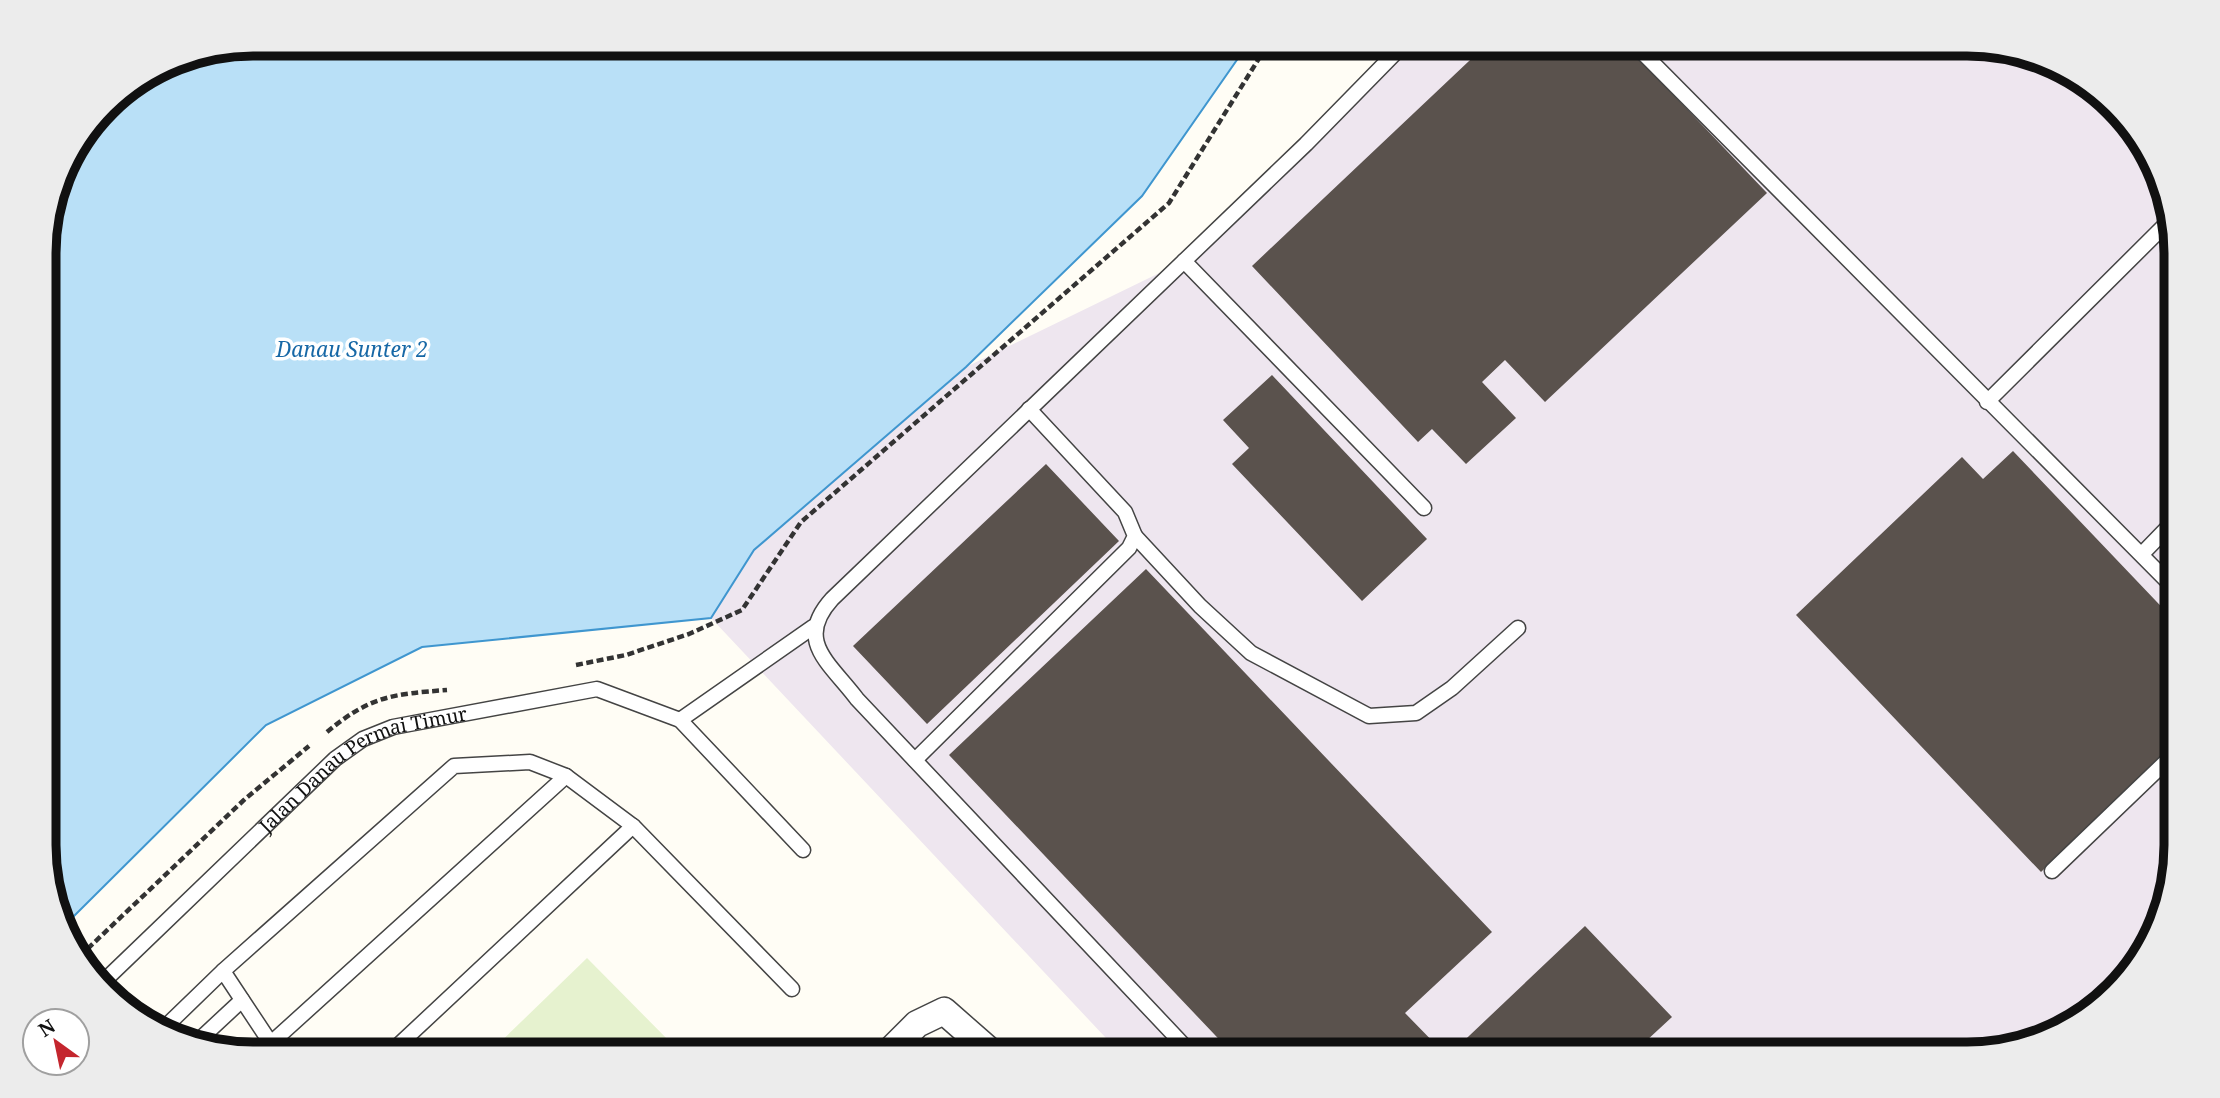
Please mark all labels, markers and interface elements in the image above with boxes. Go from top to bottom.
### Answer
water label: Danau Sunter 2 [275,335,428,363]
street label: Jalan Danau Permai Timur [252,700,469,839]
north arrow [21,1007,91,1077]
text: N [33,1013,60,1043]

